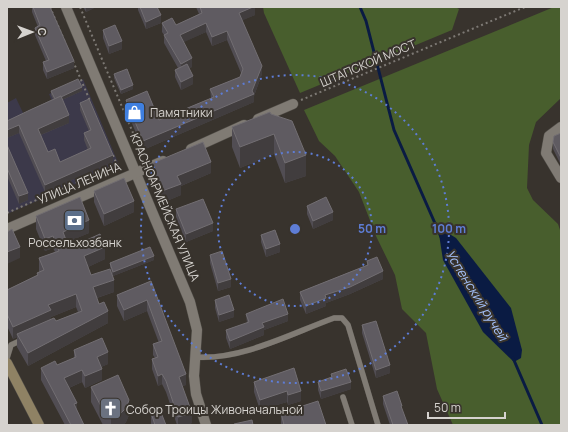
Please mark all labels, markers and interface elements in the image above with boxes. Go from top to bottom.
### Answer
north arrow [12,12,52,52]
text: С [35,28,50,36]
street label: ШТАПСКОЙ МОСТ [317,35,419,91]
shop icon: Памятники [122,99,148,125]
place label: Памятники [150,104,213,121]
street label: КРАСНОАРМЕЙСКАЯ УЛИЦА [126,130,204,284]
street label: УЛИЦА ЛЕНИНА [35,158,124,208]
bank icon: Россельхозбанк [62,208,88,234]
text: 50 m [358,220,386,237]
text: 100 m [432,220,466,237]
centre of rings [288,222,302,236]
place label: Россельхозбанк [28,234,123,251]
water label: Успенский ручей [442,246,513,345]
scale bar [428,394,505,420]
church icon: Собор Троицы Живоначальной [97,396,123,422]
text: 50 m [434,399,461,416]
place label: Собор Троицы Живоначальной [126,401,303,418]

